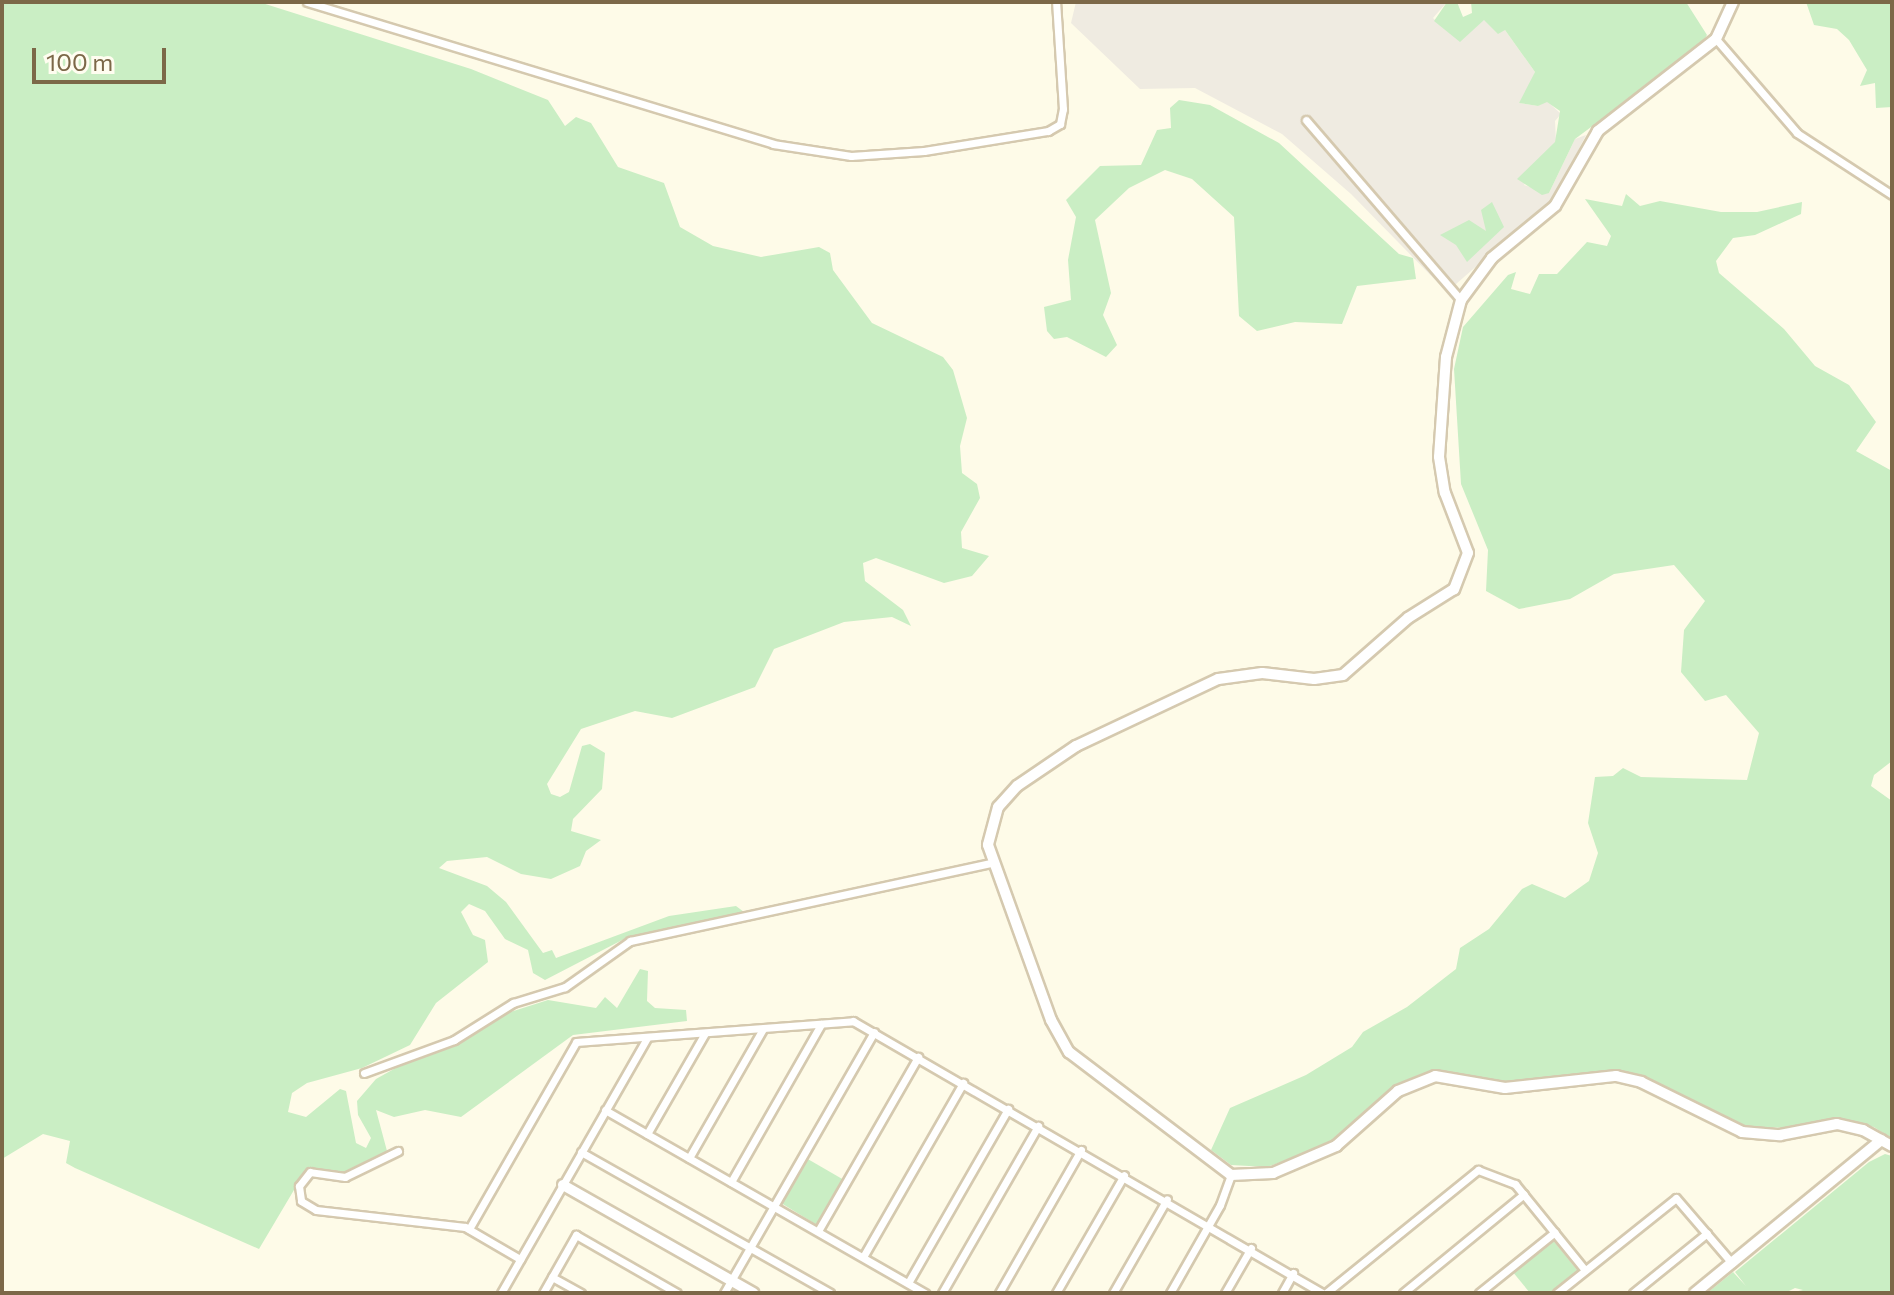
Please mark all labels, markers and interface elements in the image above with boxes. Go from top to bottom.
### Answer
scale bar [36,32,170,82]
text: 100 m [46,47,113,76]

